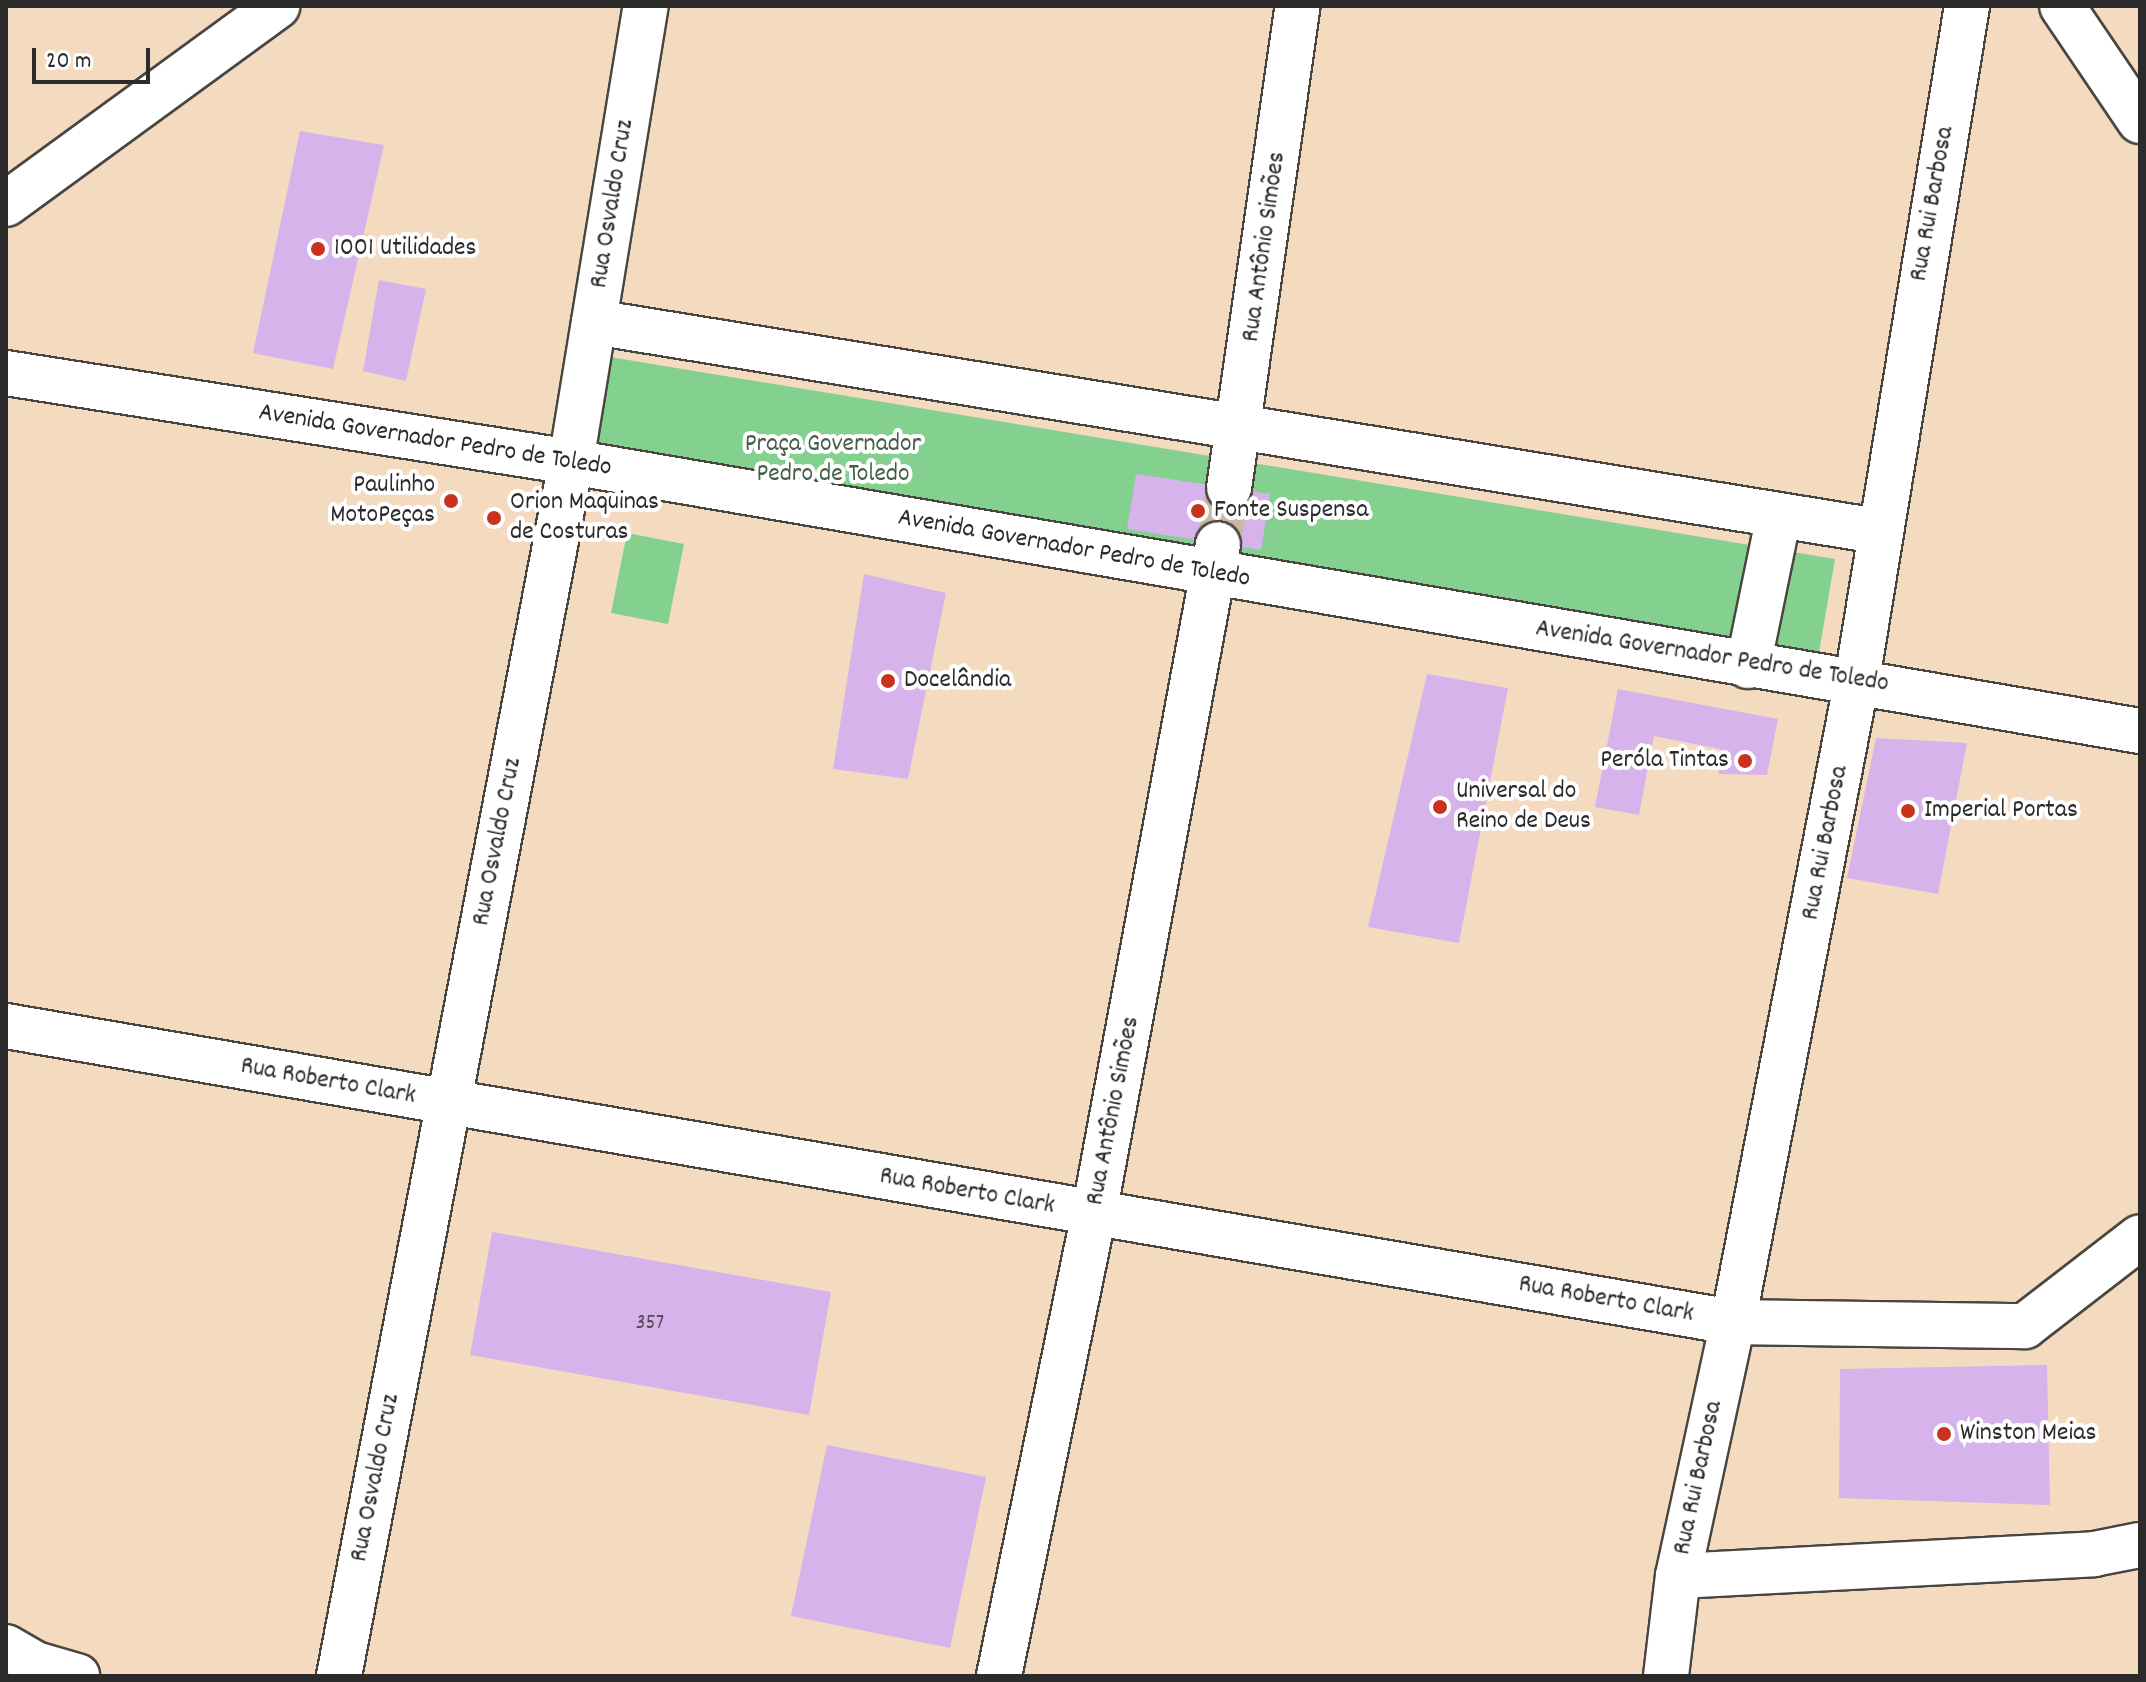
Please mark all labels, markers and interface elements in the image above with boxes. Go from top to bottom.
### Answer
scale bar [36,32,154,82]
text: 20 m [46,45,92,79]
street label: Rua Osvaldo Cruz [584,117,642,291]
street label: Rua Rui Barbosa [1904,124,1962,284]
street label: Rua Antônio Simões [1236,150,1294,344]
place label: 1001 Utilidades [334,233,476,265]
marker: 1001 Utilidades [309,240,327,258]
street label: Avenida Governador Pedro de Toledo [256,398,614,484]
park label: Praça Governador Pedro de Toledo [745,429,921,490]
place label: Paulinho MotoPeças [330,470,435,532]
place label: Orion Maquinas de Costuras [510,487,659,548]
marker: Paulinho MotoPeças [442,492,460,510]
place label: Fonte Suspensa [1214,495,1368,527]
marker: Fonte Suspensa [1189,502,1207,520]
street label: Avenida Governador Pedro de Toledo [896,503,1252,595]
marker: Orion Maquinas de Costuras [485,509,503,527]
street label: Avenida Governador Pedro de Toledo [1533,614,1891,700]
place label: Docelândia [904,665,1011,697]
marker: Docelândia [879,672,897,690]
place label: Peróla Tintas [1600,745,1729,777]
marker: Peróla Tintas [1736,752,1754,770]
street label: Rua Osvaldo Cruz [466,755,530,929]
street label: Rua Rui Barbosa [1796,763,1856,923]
place label: Universal do Reino de Deus [1456,776,1591,838]
place label: Imperial Portas [1924,795,2078,827]
marker: Universal do Reino de Deus [1431,798,1449,816]
marker: Imperial Portas [1899,802,1917,820]
street label: Rua Antônio Simões [1080,1014,1148,1208]
street label: Rua Roberto Clark [238,1051,418,1113]
street label: Rua Roberto Clark [877,1161,1057,1223]
street label: Rua Roberto Clark [1516,1269,1696,1331]
house number: 357 [636,1311,664,1337]
street label: Rua Osvaldo Cruz [344,1391,408,1565]
street label: Rua Rui Barbosa [1667,1398,1731,1558]
place label: Winston Meias [1960,1418,2096,1450]
marker: Winston Meias [1935,1425,1953,1443]

